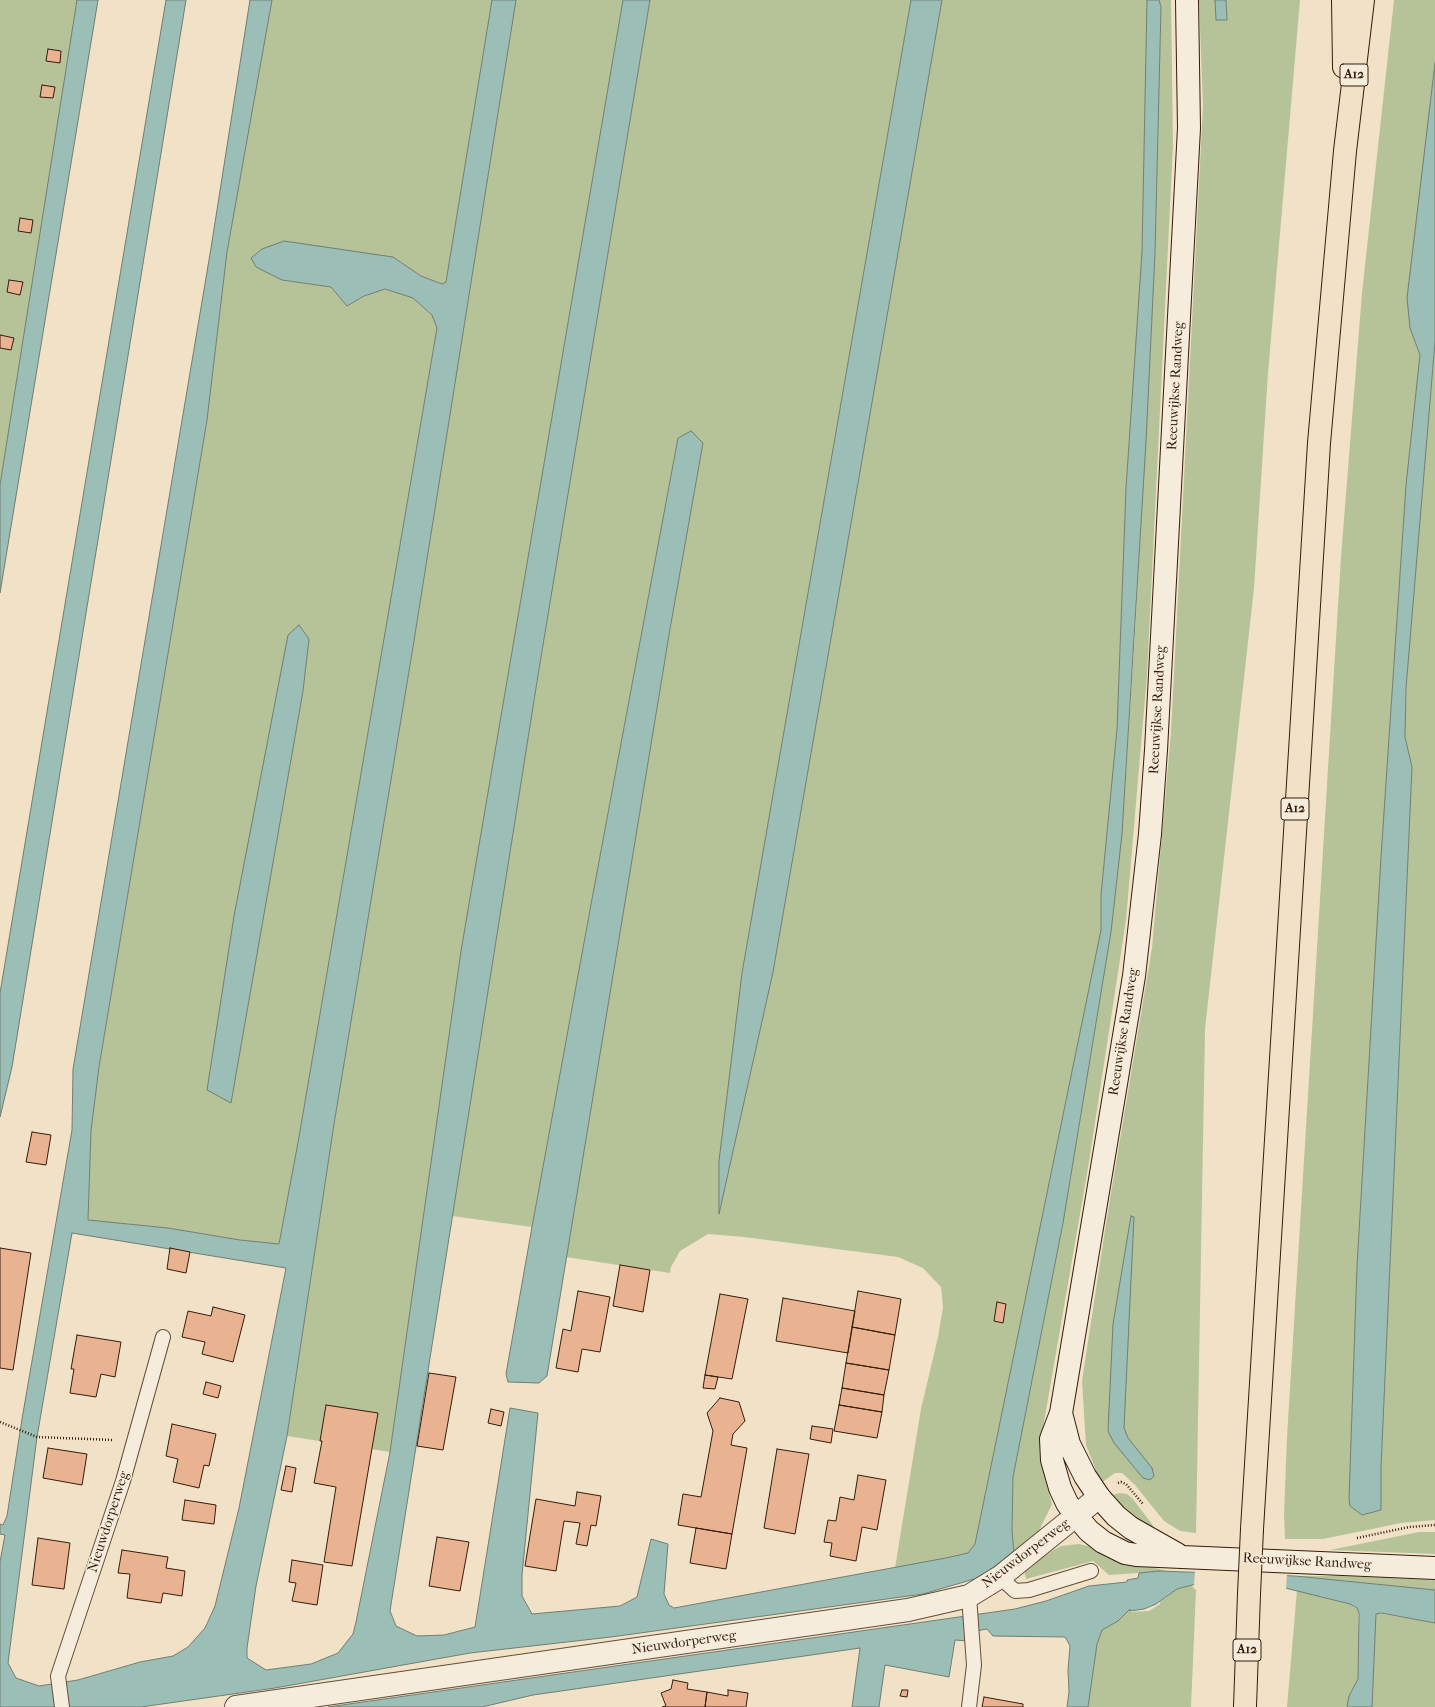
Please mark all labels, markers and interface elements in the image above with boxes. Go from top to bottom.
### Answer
road number: A12 [1340,64,1368,86]
street label: Reeuwijkse Randweg [1164,321,1188,451]
street label: Reeuwijkse Randweg [1146,645,1170,775]
road number: A12 [1281,798,1309,820]
street label: Reeuwijkse Randweg [1106,967,1142,1097]
street label: Nieuwdorperweg [85,1469,133,1575]
street label: Nieuwdorperweg [979,1516,1073,1592]
street label: Reeuwijkse Randweg [1242,1550,1372,1574]
street label: Nieuwdorperweg [631,1627,737,1659]
road number: A12 [1233,1639,1261,1661]

